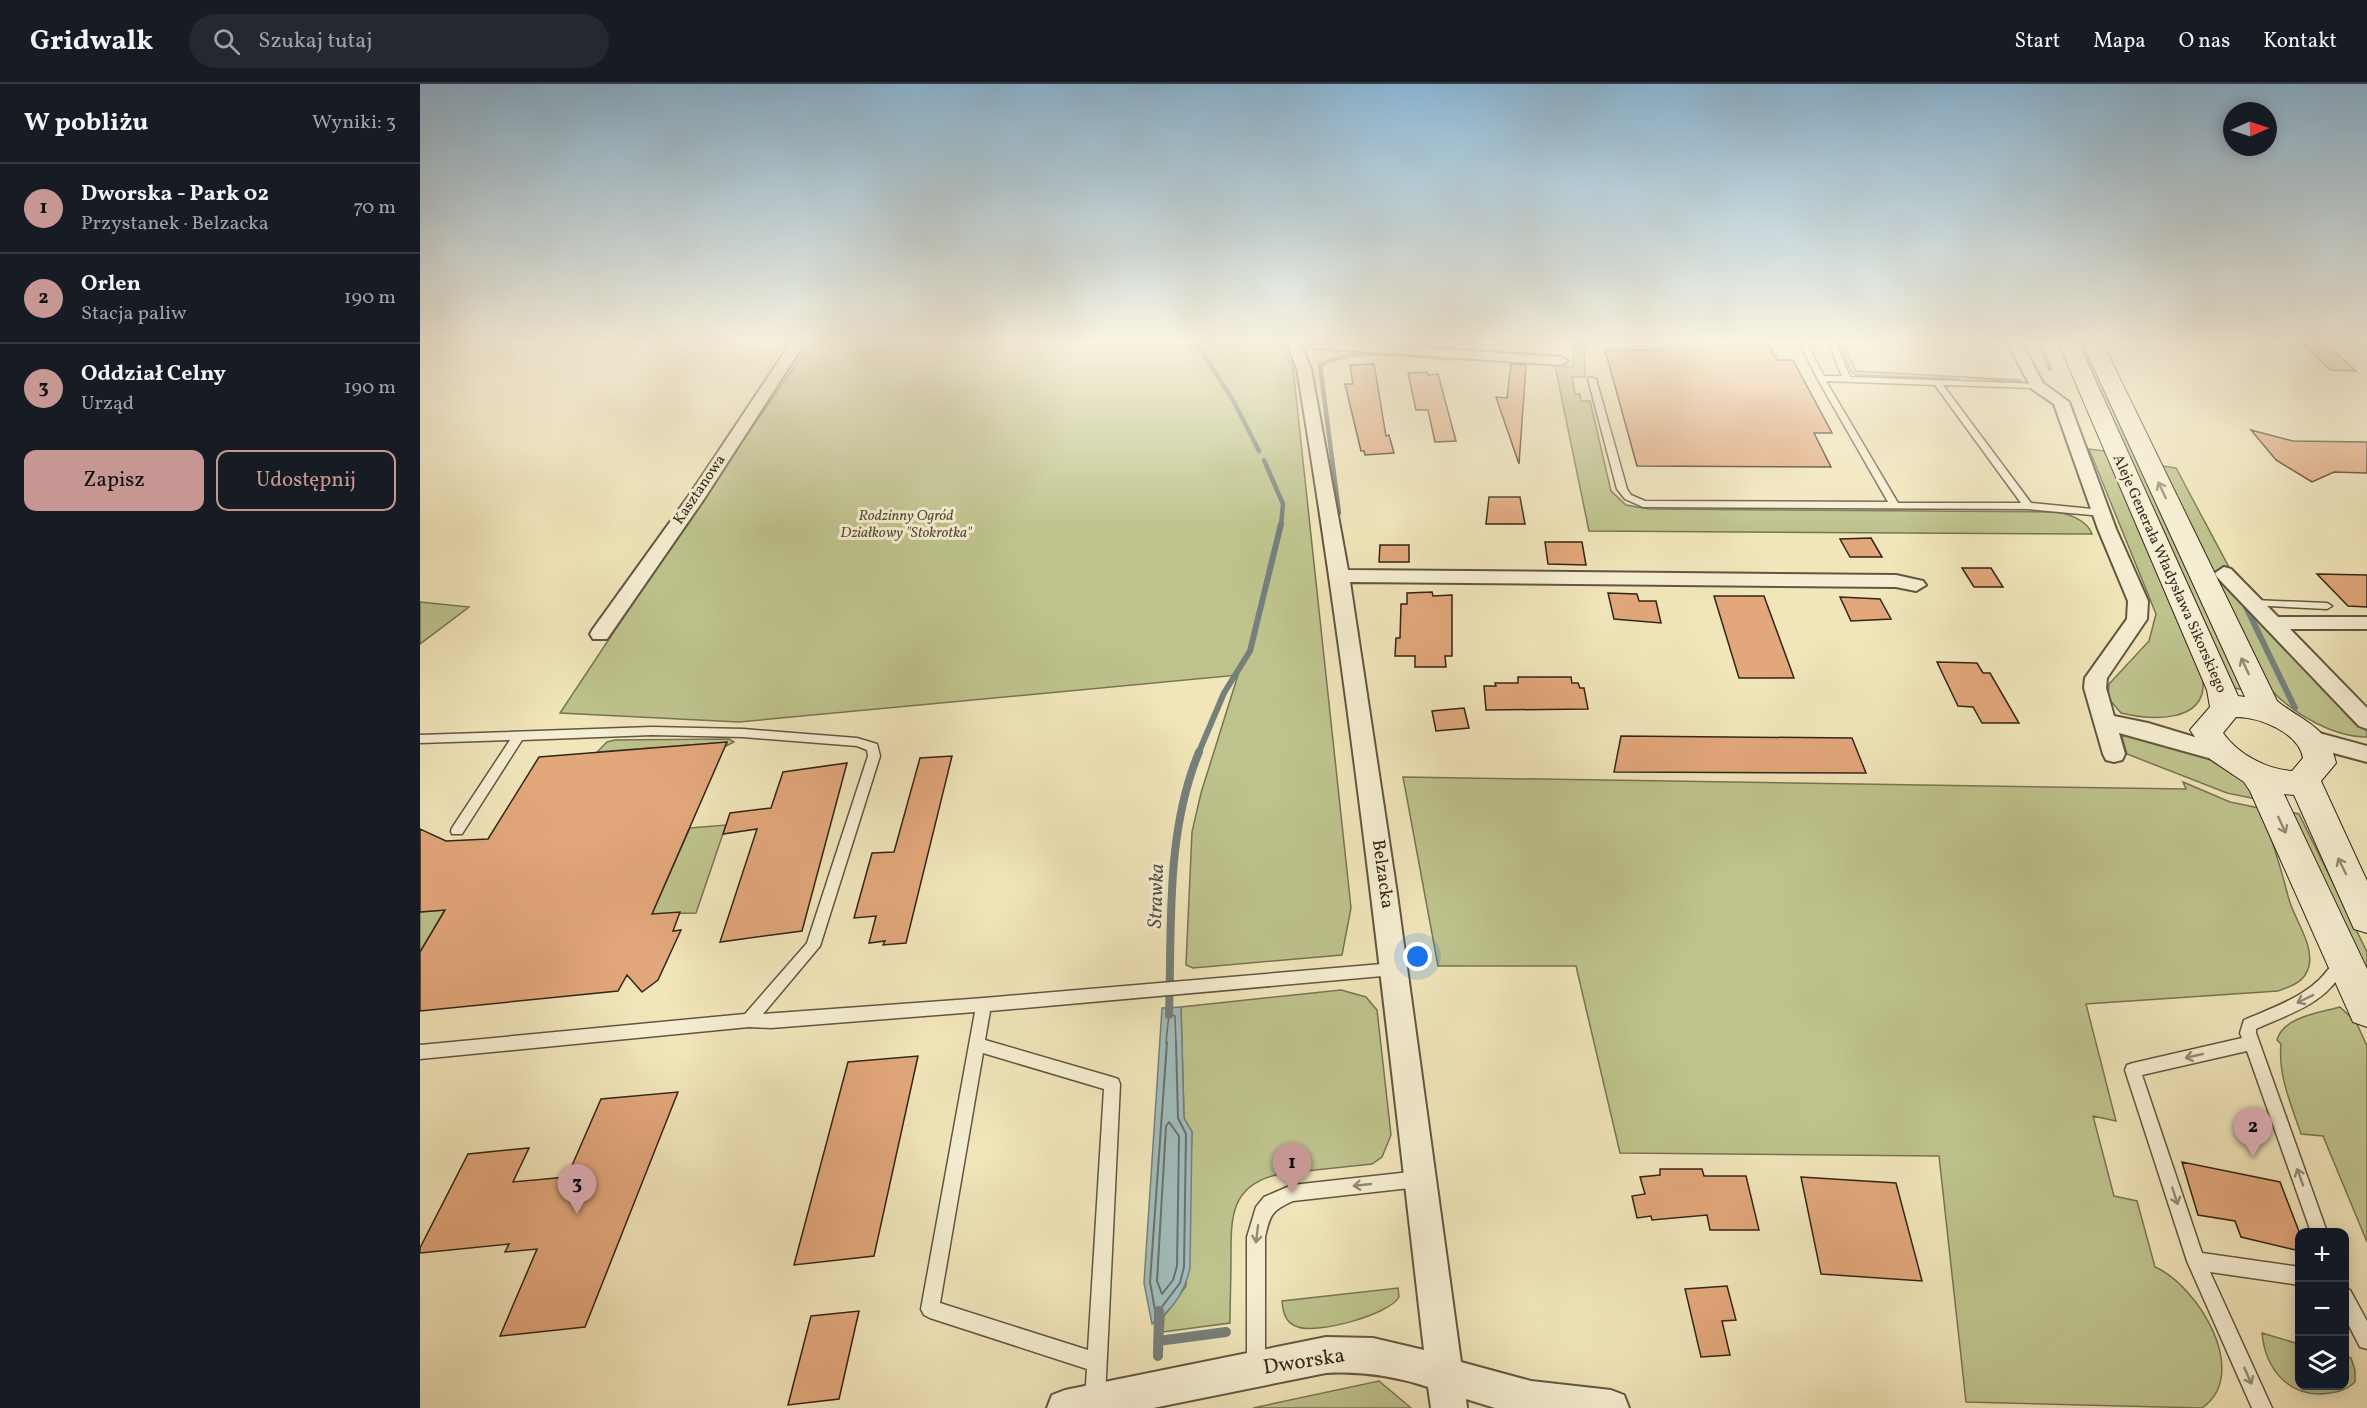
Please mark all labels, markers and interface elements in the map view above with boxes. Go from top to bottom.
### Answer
search box [189,14,609,68]
text: Gridwalk [30,22,153,61]
icon: search [210,25,243,58]
text: Szukaj tutaj [258,26,372,57]
text: Start [2015,27,2060,56]
text: Mapa [2093,27,2146,56]
text: O nas [2179,27,2230,56]
text: Kontakt [2263,27,2337,56]
north arrow [2223,102,2277,156]
text: W pobliżu [24,105,148,141]
text: Wyniki: 3 [312,109,396,137]
text: Dworska - Park 02 [81,179,269,210]
text: 1 [39,194,48,222]
text: 70 m [353,194,396,222]
text: Przystanek · Belzacka [81,210,269,238]
text: Orlen [81,269,141,300]
text: 2 [38,284,49,312]
text: 190 m [344,284,396,312]
text: Stacja paliw [81,300,186,328]
text: Oddział Celny [81,359,226,390]
text: 3 [38,374,49,402]
text: 190 m [344,374,396,402]
text: Urząd [81,390,134,418]
button: Zapisz [24,450,204,511]
button: Udostępnij [216,450,396,511]
street label: Kasztanowa [669,451,731,529]
street label: Aleje Generała Władysława Sikorskiego [2107,451,2231,697]
one-way arrow [2155,481,2167,499]
park label: Rodzinny Ogród Działkowy "Stokrotka" [840,506,973,544]
one-way arrow [2239,657,2251,675]
one-way arrow [2277,815,2289,833]
street label: Belzacka [1365,838,1399,910]
one-way arrow [2335,857,2347,875]
water label: Strawka [1142,863,1172,929]
your location [1403,942,1432,971]
one-way arrow [2297,994,2315,1006]
one-way arrow [2185,1051,2204,1063]
pin: 2 [2234,1108,2272,1157]
pin: 1 [1272,1144,1312,1193]
pin: 3 [558,1164,596,1214]
one-way arrow [2293,1169,2304,1187]
one-way arrow [1353,1180,1373,1191]
one-way arrow [2170,1186,2181,1205]
one-way arrow [1251,1224,1262,1243]
map controls [2295,1228,2349,1390]
button: + [2295,1228,2349,1282]
button: − [2295,1282,2349,1336]
button: layers [2295,1336,2349,1390]
street label: Dworska [1261,1341,1347,1383]
one-way arrow [2243,1367,2254,1385]

